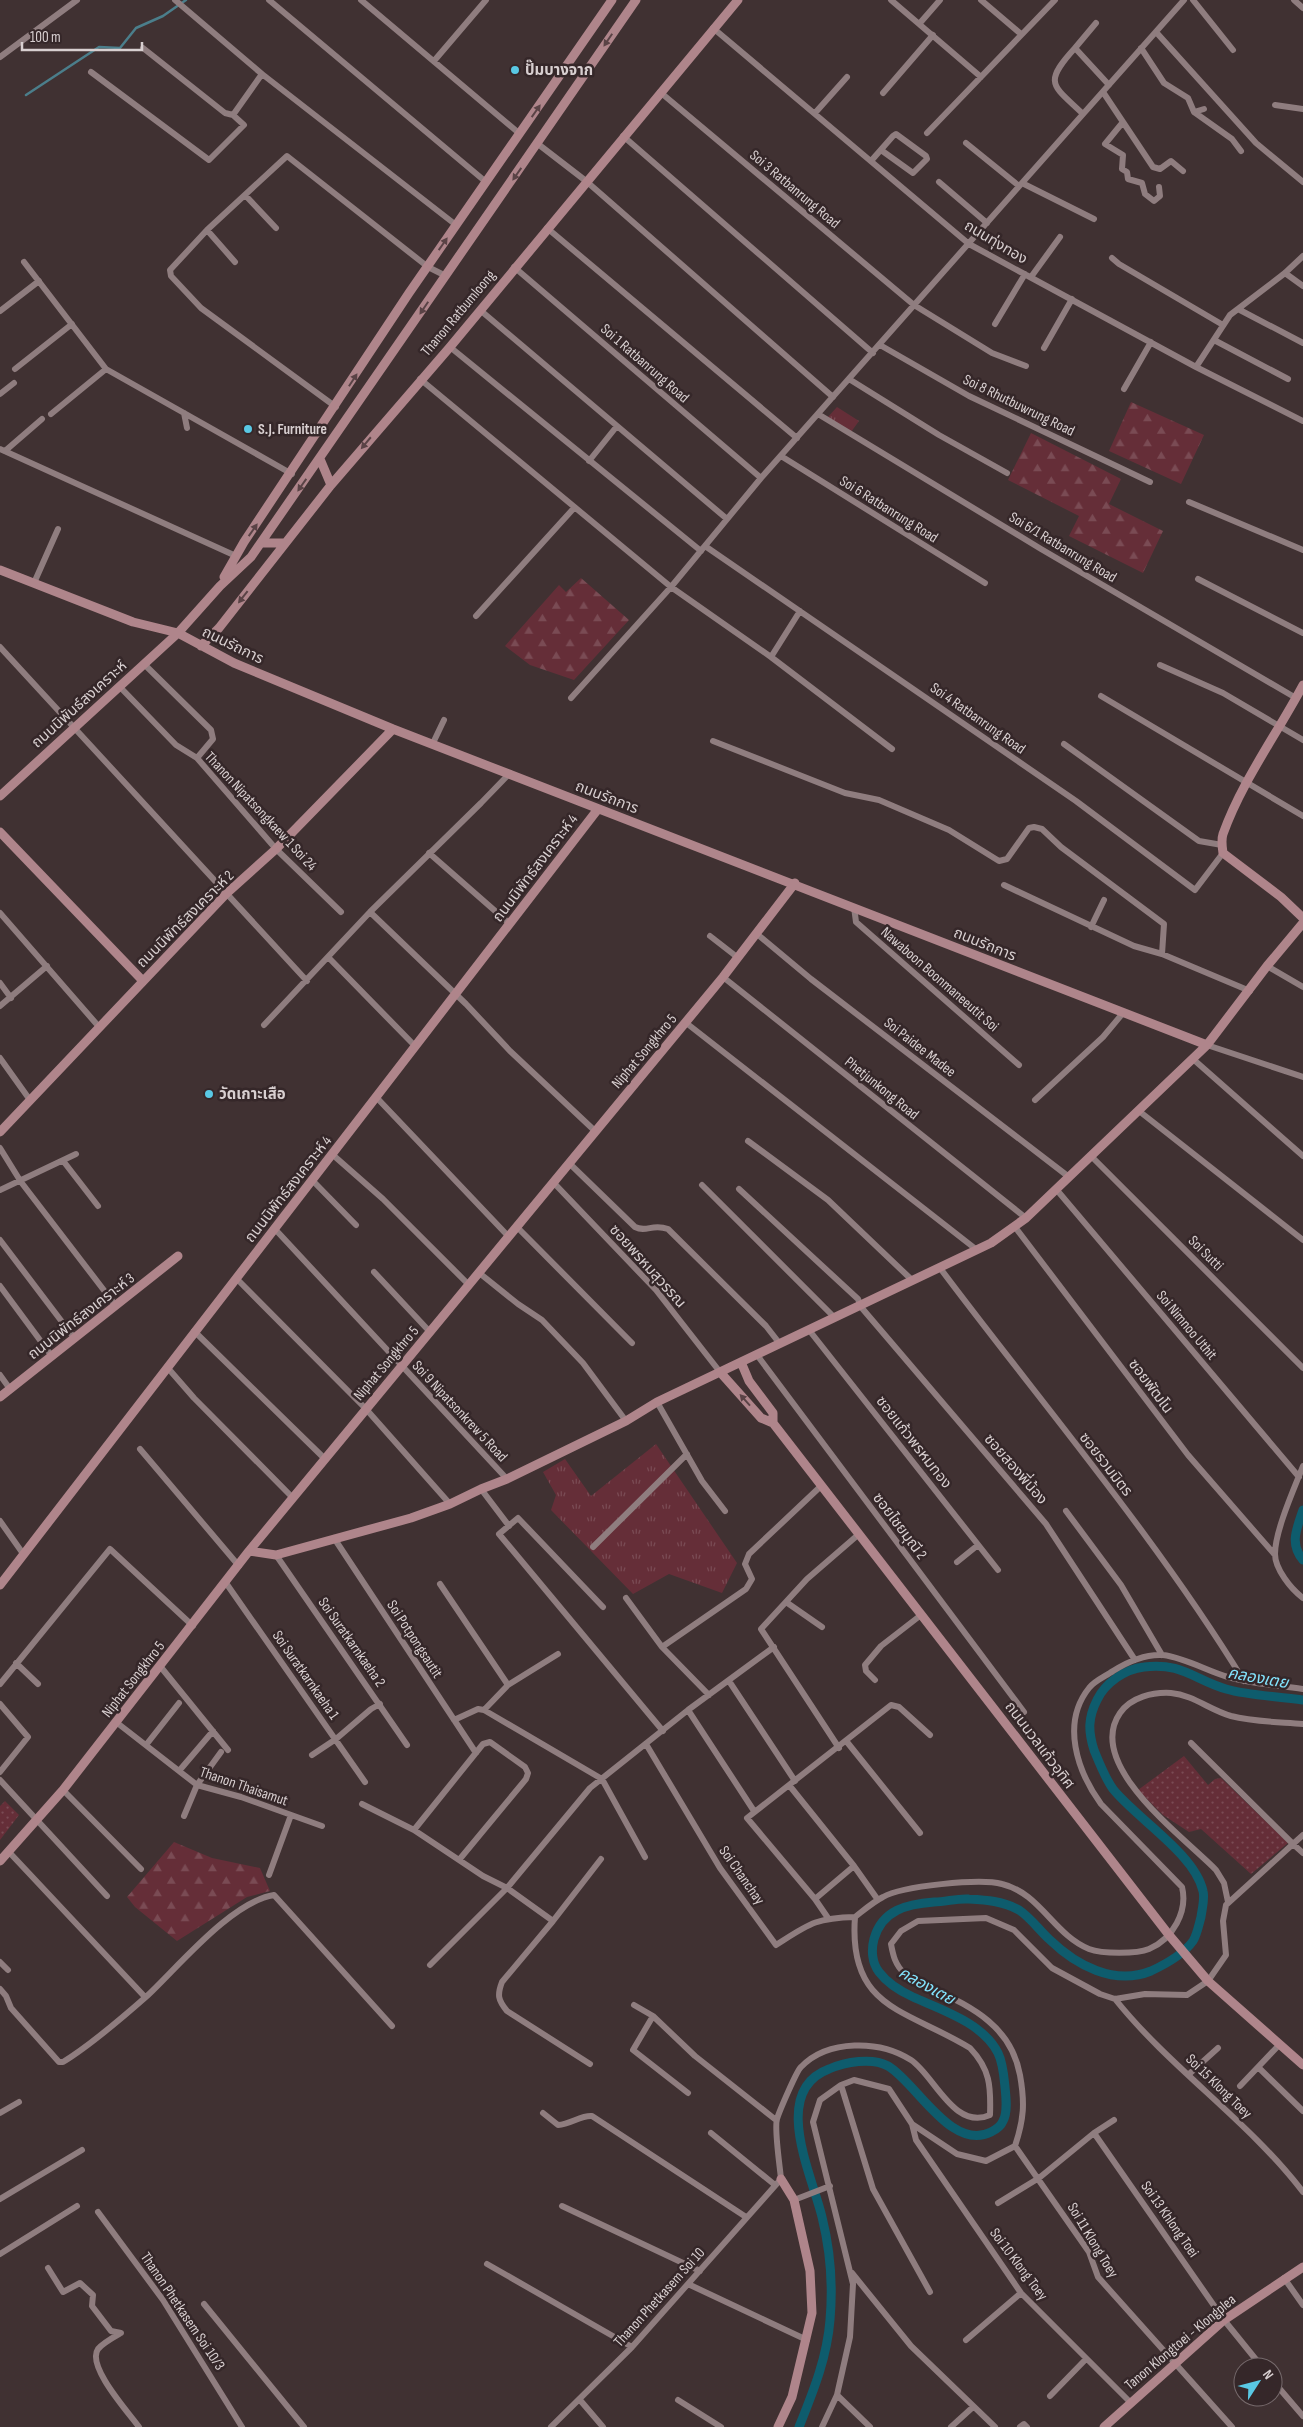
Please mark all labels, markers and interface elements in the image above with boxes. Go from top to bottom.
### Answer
scale bar [22,20,142,52]
text: 100 m [30,28,61,47]
one-way arrow [603,34,613,47]
place label: ปั๊มบางจาก [525,59,593,80]
marker: ปั๊มบางจาก [509,64,521,76]
one-way arrow [531,104,541,118]
street label: Soi 3 Ratbanrung Road [746,146,844,233]
one-way arrow [512,168,521,181]
street label: ถนนทุ่งทอง [961,216,1031,269]
one-way arrow [438,238,448,251]
street label: Thanon Ratbumloong [417,266,500,360]
one-way arrow [419,301,429,315]
street label: Soi 1 Ratbanrung Road [596,320,693,407]
street label: Soi 8 Rhutbuwrung Road [960,370,1078,441]
one-way arrow [348,373,358,386]
place label: S.J. Furniture [258,420,327,439]
marker: S.J. Furniture [242,423,254,435]
one-way arrow [361,437,372,449]
street label: Soi 6 Ratbanrung Road [836,472,942,547]
one-way arrow [297,478,307,492]
street label: Soi 6/1 Ratbanrung Road [1005,508,1120,587]
one-way arrow [248,523,258,536]
one-way arrow [237,590,248,603]
street label: ถนนรัถการ [199,622,267,668]
street label: ถนนนิพันธ์สงเคราะห์ [28,656,131,752]
street label: Soi 4 Ratbanrung Road [926,678,1029,758]
street label: Thanon Nipatsongkaew 1 Soi 24 [200,748,321,875]
street label: ถนนรัถการ [573,777,641,818]
street label: ถนนนิพัทธ์สงเคราะห์ 4 [489,811,582,926]
street label: ถนนนิพัทธ์สงเคราะห์ 2 [133,867,238,972]
street label: Nawaboon Boonmaneeutit Soi [877,923,1003,1036]
street label: ถนนรัถการ [951,923,1019,966]
street label: Niphat Songkhro 5 [608,1010,681,1093]
street label: Soi Paidee Madee [880,1013,960,1081]
street label: Phetjunkong Road [841,1053,923,1124]
place label: วัดเกาะเสือ [219,1085,286,1104]
marker: วัดเกาะเสือ [203,1088,215,1100]
street label: ถนนนิพัทธ์สงเคราะห์ 4 [241,1132,336,1247]
street label: ซอยพรหมสุวรรณ [605,1221,690,1312]
street label: Soi Sutti [1184,1232,1228,1275]
street label: ถนนนิพัทธ์สงเคราะห์ 3 [24,1269,139,1364]
street label: Soi Nimnoo Uthit [1152,1287,1221,1364]
street label: Niphat Songkhro 5 [350,1322,423,1405]
street label: ซอยพัฒโน [1124,1355,1177,1417]
street label: Soi 9 Nipatsonkrew 5 Road [408,1357,512,1466]
street label: ซอยแก้วพรหมทอง [872,1392,956,1492]
one-way arrow [740,1394,751,1406]
street label: ซอยสองพี่น้อง [980,1429,1053,1509]
street label: ซอยรวมมิตร [1075,1429,1136,1500]
street label: ซอยไชยมุณี 2 [868,1489,931,1563]
street label: Soi Suratkarnkaeha 2 [314,1594,390,1691]
street label: Soi Potpongsautit [382,1597,447,1682]
street label: Soi Suratkarnkaeha 1 [268,1627,344,1724]
street label: Niphat Songkhro 5 [98,1637,169,1721]
water label: คลองเตย [1226,1664,1291,1693]
street label: ถนนนวลแก้วอุทิศ [1001,1698,1079,1793]
street label: Thanon Thaisamut [197,1762,291,1811]
street label: Soi Chanchay [714,1842,769,1909]
water label: คลองเตย [895,1963,959,2010]
street label: Soi 15 Klong Toey [1181,2050,1256,2123]
street label: Soi 13 Khlong Toei [1136,2177,1203,2261]
street label: Soi 11 Klong Toey [1063,2199,1123,2281]
street label: Soi 10 Klong Toey [985,2224,1052,2304]
street label: Thanon Phetkasem Soi 10 [610,2244,709,2351]
street label: Thanon Phetkasem Soi 10/3 [136,2249,229,2374]
street label: Tanon Klongtoei - Klongplea [1121,2290,1240,2394]
north arrow [1233,2357,1283,2407]
text: N [1259,2367,1277,2383]

